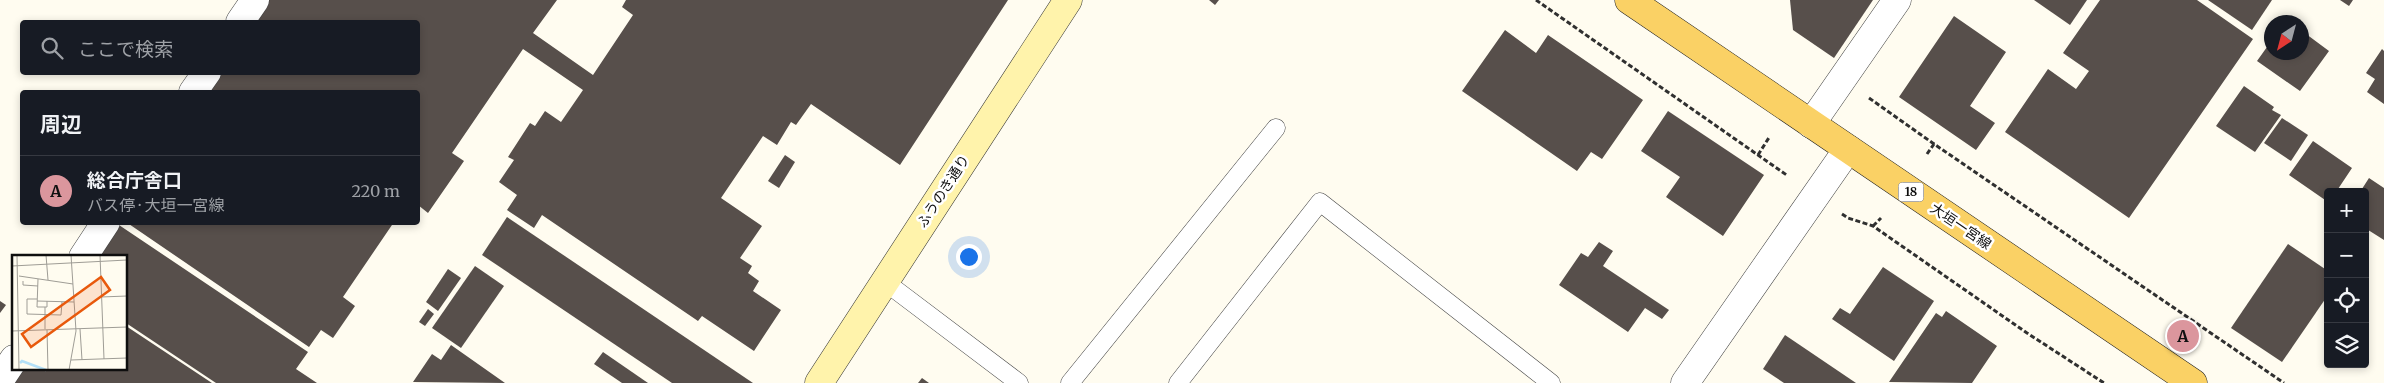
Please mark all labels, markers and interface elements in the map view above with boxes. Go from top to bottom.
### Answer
north arrow [2264,15,2309,60]
search box [20,20,420,75]
icon: search [38,34,66,62]
text: ここで検索 [78,37,173,61]
text: 周辺 [40,111,82,138]
street label: ふうのき通り [913,151,973,231]
text: 総合庁舎口 [87,168,182,192]
text: A [50,181,62,201]
text: 220 m [352,181,400,201]
road number: 18 [1898,182,1924,202]
map controls [2324,188,2369,368]
button: + [2324,188,2369,233]
text: バス停 · 大垣一宮線 [87,195,224,215]
street label: 大垣一宮線 [1927,199,1995,253]
button: − [2324,233,2369,278]
your location [956,244,982,270]
inset map [12,255,128,370]
button: locate [2324,278,2369,323]
pin: A [2167,317,2199,355]
button: layers [2324,323,2369,368]

